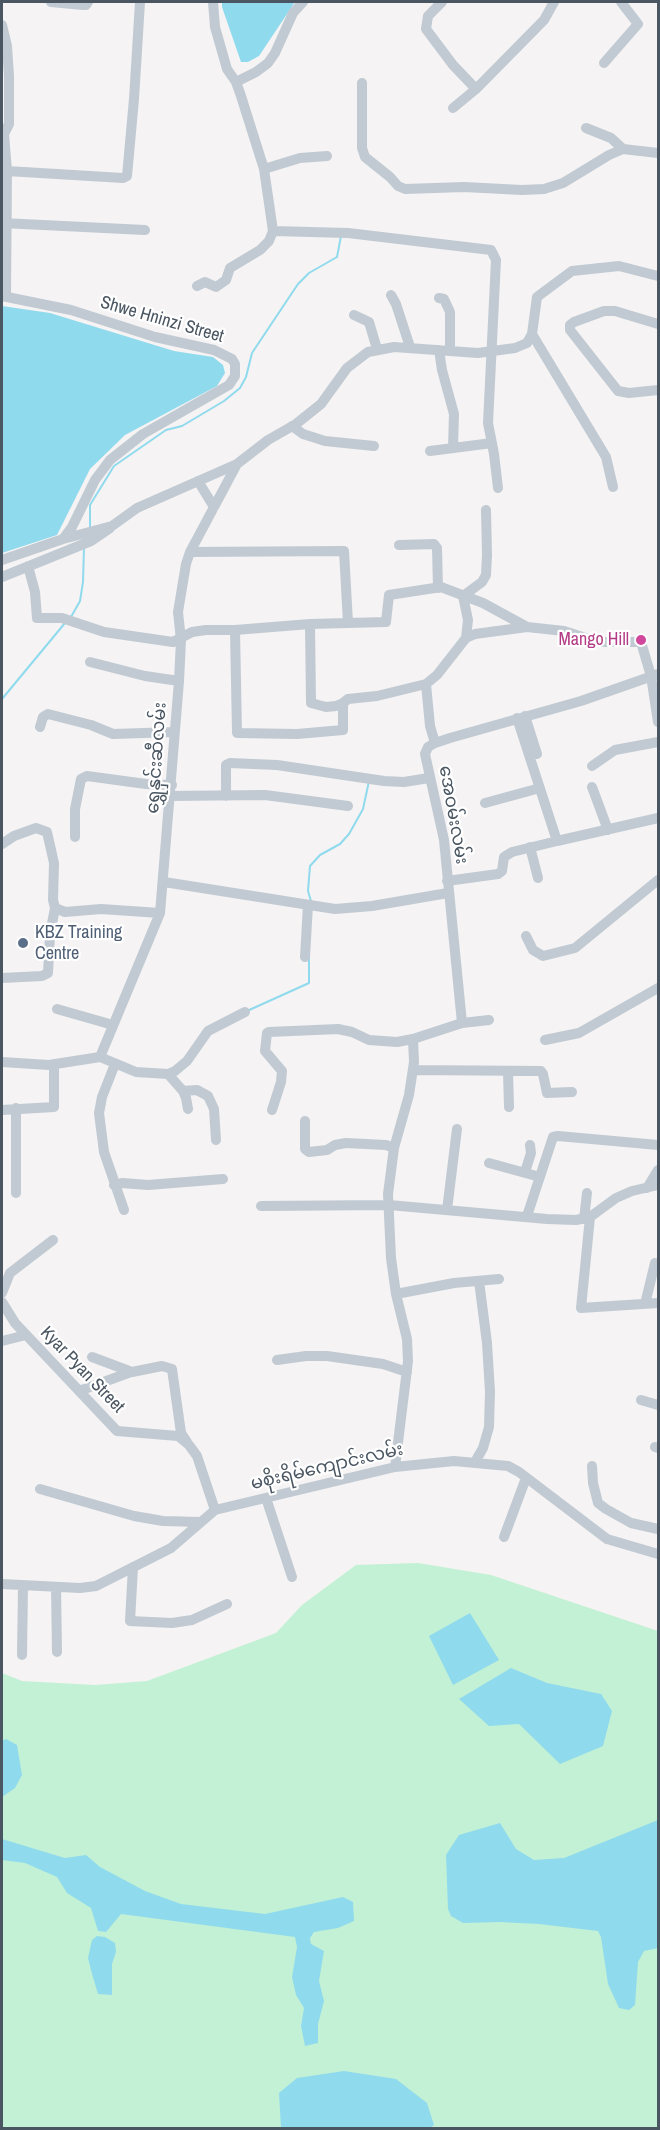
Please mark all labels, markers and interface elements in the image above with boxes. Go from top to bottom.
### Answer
street label: Shwe Hninzi Street [98,292,226,348]
place label: Mango Hill [558,629,629,651]
marker: Mango Hill [634,633,648,647]
street label: ရွှေနှင်းဆီလမ်း [142,702,172,814]
street label: အေဝမ်းလမ်း [434,764,472,866]
place label: KBZ Training Centre [35,922,122,964]
marker: KBZ Training Centre [16,936,30,950]
street label: Kyar Pyan Street [35,1322,129,1418]
street label: မစိုးရိမ်ကျောင်းလမ်း [249,1439,405,1495]

